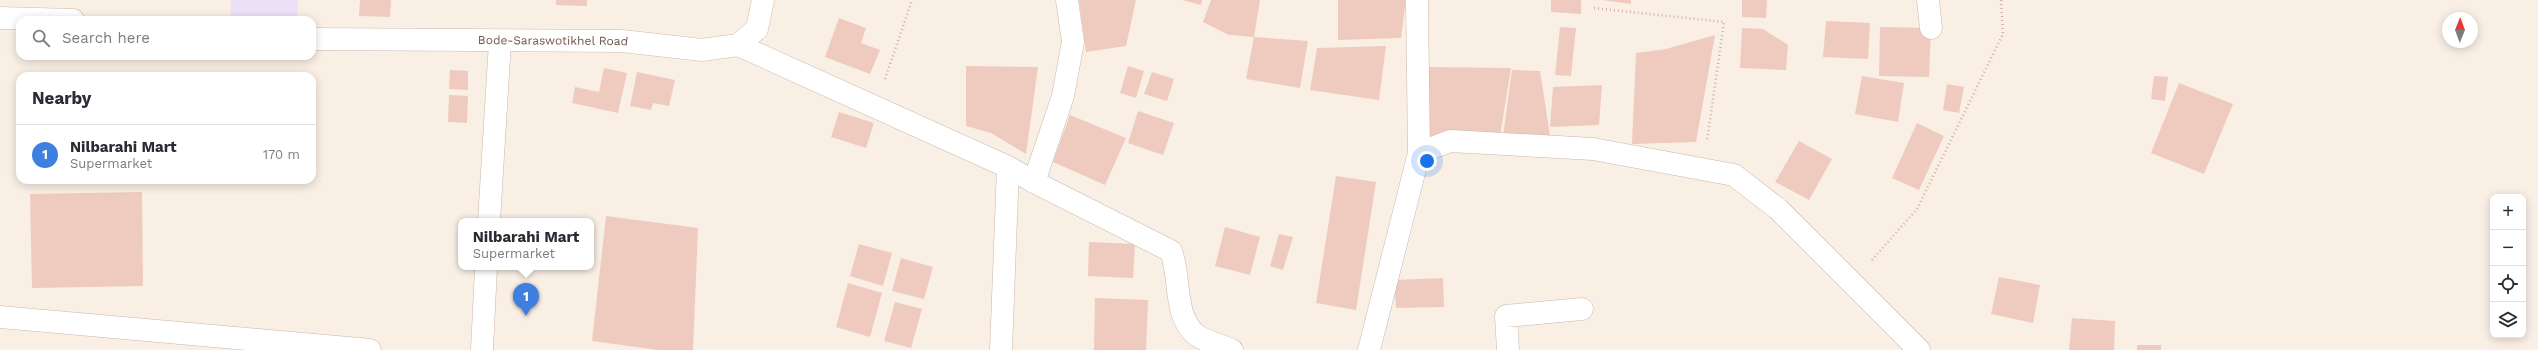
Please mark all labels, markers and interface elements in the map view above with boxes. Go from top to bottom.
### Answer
north arrow [2442,12,2478,48]
search box [16,16,316,60]
icon: search [30,27,52,49]
text: Search here [62,29,150,47]
street label: Bode-Saraswotikhel Road [478,33,629,49]
text: Nearby [32,88,91,108]
text: Nilbarahi Mart [70,138,177,156]
text: 1 [42,147,48,162]
text: 170 m [263,147,300,162]
your location [1417,151,1437,171]
text: Supermarket [70,156,152,171]
map controls [2490,194,2526,338]
button: + [2490,194,2526,230]
popup [458,218,594,270]
text: Nilbarahi Mart [473,228,579,246]
button: − [2490,230,2526,266]
text: Supermarket [473,246,555,261]
button: locate [2490,266,2526,302]
pin: 1 [513,283,539,316]
button: layers [2490,302,2526,338]

